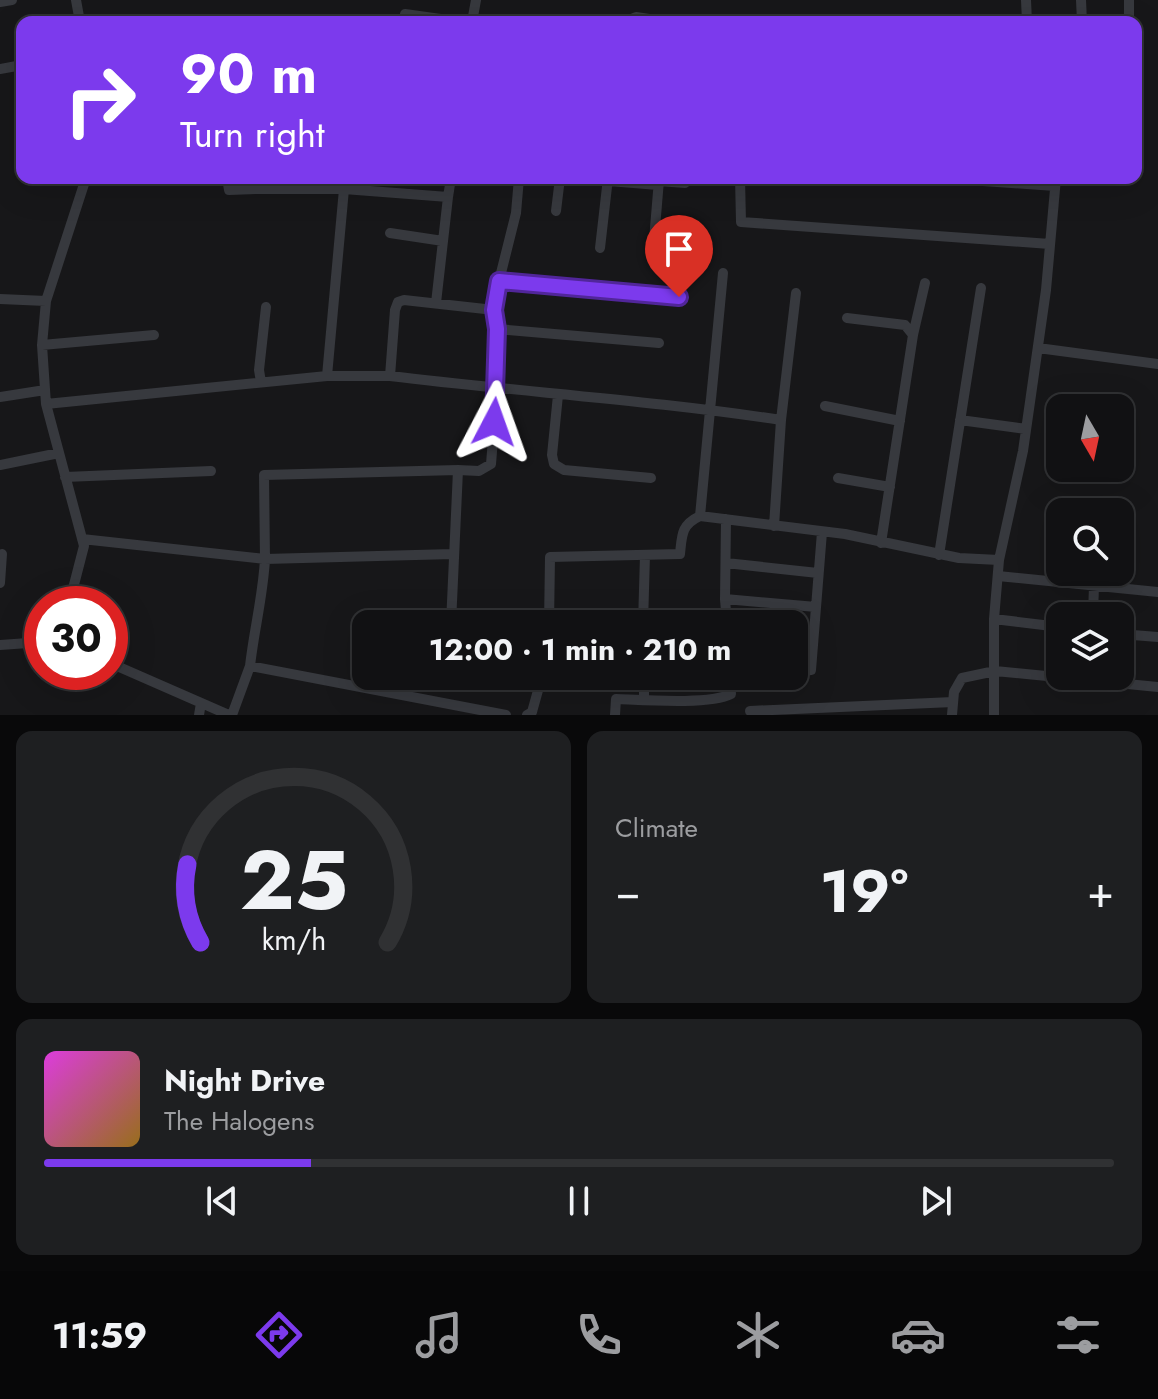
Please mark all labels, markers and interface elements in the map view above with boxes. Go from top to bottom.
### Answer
text: 90 m [180,33,317,114]
icon: right [48,48,152,152]
text: Turn right [180,108,325,160]
pin [645,215,713,297]
icon: arrive [657,227,701,271]
position arrow [452,380,536,464]
north arrow [1046,394,1134,482]
map controls [1046,394,1134,690]
button: search [1046,498,1134,586]
speed limit sign: 30 [24,586,128,690]
button: layers [1046,602,1134,690]
text: 12:00 · 1 min · 210 m [429,628,731,671]
text: Climate [615,809,698,847]
text: 25 [239,820,348,940]
text: 19° [820,848,908,935]
text: − [615,860,641,924]
text: + [1087,860,1114,924]
text: km/h [261,919,326,961]
text: Night Drive [164,1059,325,1102]
text: The Halogens [164,1102,315,1140]
icon: previous [200,1179,244,1223]
icon: pause [557,1179,601,1223]
icon: next [914,1179,958,1223]
icon: directions [251,1307,307,1363]
icon: music [411,1307,467,1363]
icon: phone [571,1307,627,1363]
icon: climate [730,1307,786,1363]
icon: car [890,1307,946,1363]
icon: filters [1050,1307,1106,1363]
text: 11:59 [52,1309,147,1361]

